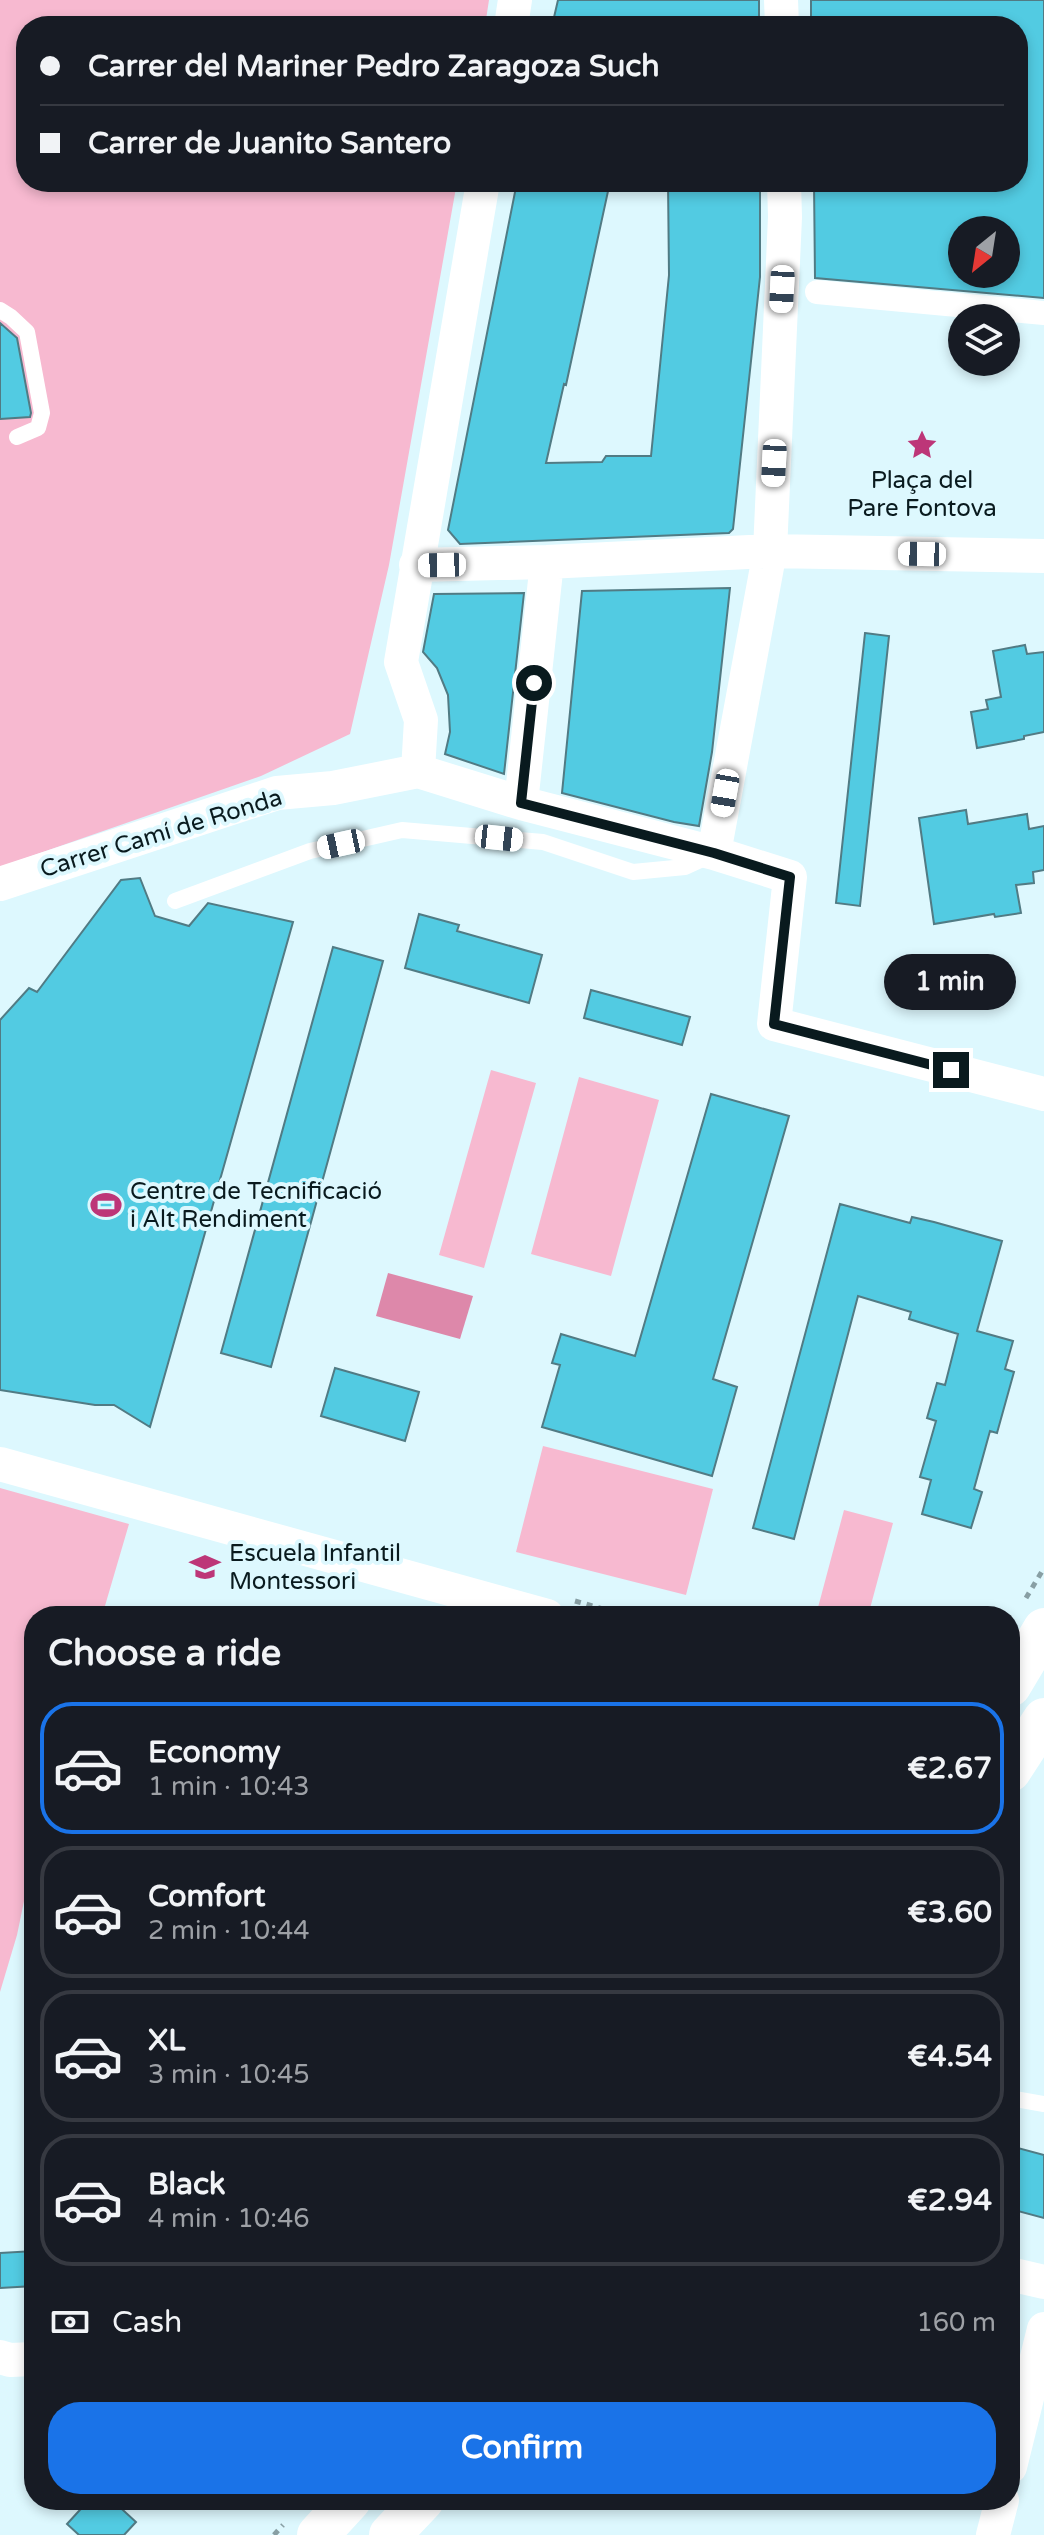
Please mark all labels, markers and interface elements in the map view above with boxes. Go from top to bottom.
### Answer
text: Carrer del Mariner Pedro Zaragoza Such [88,48,660,85]
text: Carrer de Juanito Santero [88,125,451,162]
north arrow [948,216,1020,288]
map controls [948,216,1020,376]
car [769,264,795,314]
button: layers [948,304,1020,376]
place icon: Plaça del Pare Fontova [905,428,939,462]
car [761,438,787,488]
place label: Plaça del Pare Fontova [847,466,997,523]
car [898,542,946,566]
car [418,553,466,577]
route start [516,665,552,701]
car [709,767,741,819]
street label: Carrer Camí de Ronda [37,783,286,884]
car [474,824,524,852]
car [315,827,367,861]
callout: 1 min [885,954,1017,1010]
text: 1 min [915,966,985,997]
route end [933,1052,969,1088]
place label: Centre de Tecnificació i Alt Rendiment [130,1177,382,1234]
sports icon: Centre de Tecnificació i Alt Rendiment [89,1188,123,1222]
place label: Escuela Infantil Montessori [229,1539,401,1596]
school or university icon: Escuela Infantil Montessori [188,1550,222,1584]
text: Choose a ride [48,1632,281,1675]
icon: car [52,1732,124,1804]
text: Economy [148,1734,281,1771]
text: €2.67 [907,1750,992,1787]
text: 1 min · 10:43 [148,1771,310,1802]
icon: car [52,1876,124,1948]
text: Comfort [148,1878,266,1915]
text: €3.60 [907,1894,992,1931]
text: 2 min · 10:44 [148,1915,310,1946]
icon: car [52,2020,124,2092]
text: XL [148,2022,185,2059]
text: €4.54 [907,2038,992,2075]
text: 3 min · 10:45 [148,2059,310,2090]
icon: car [52,2164,124,2236]
text: Black [148,2166,225,2203]
text: €2.94 [907,2182,992,2219]
text: 4 min · 10:46 [148,2203,310,2234]
icon: cash [48,2300,92,2344]
text: Cash [112,2304,182,2341]
text: 160 m [916,2307,996,2338]
button: Confirm [48,2402,996,2494]

